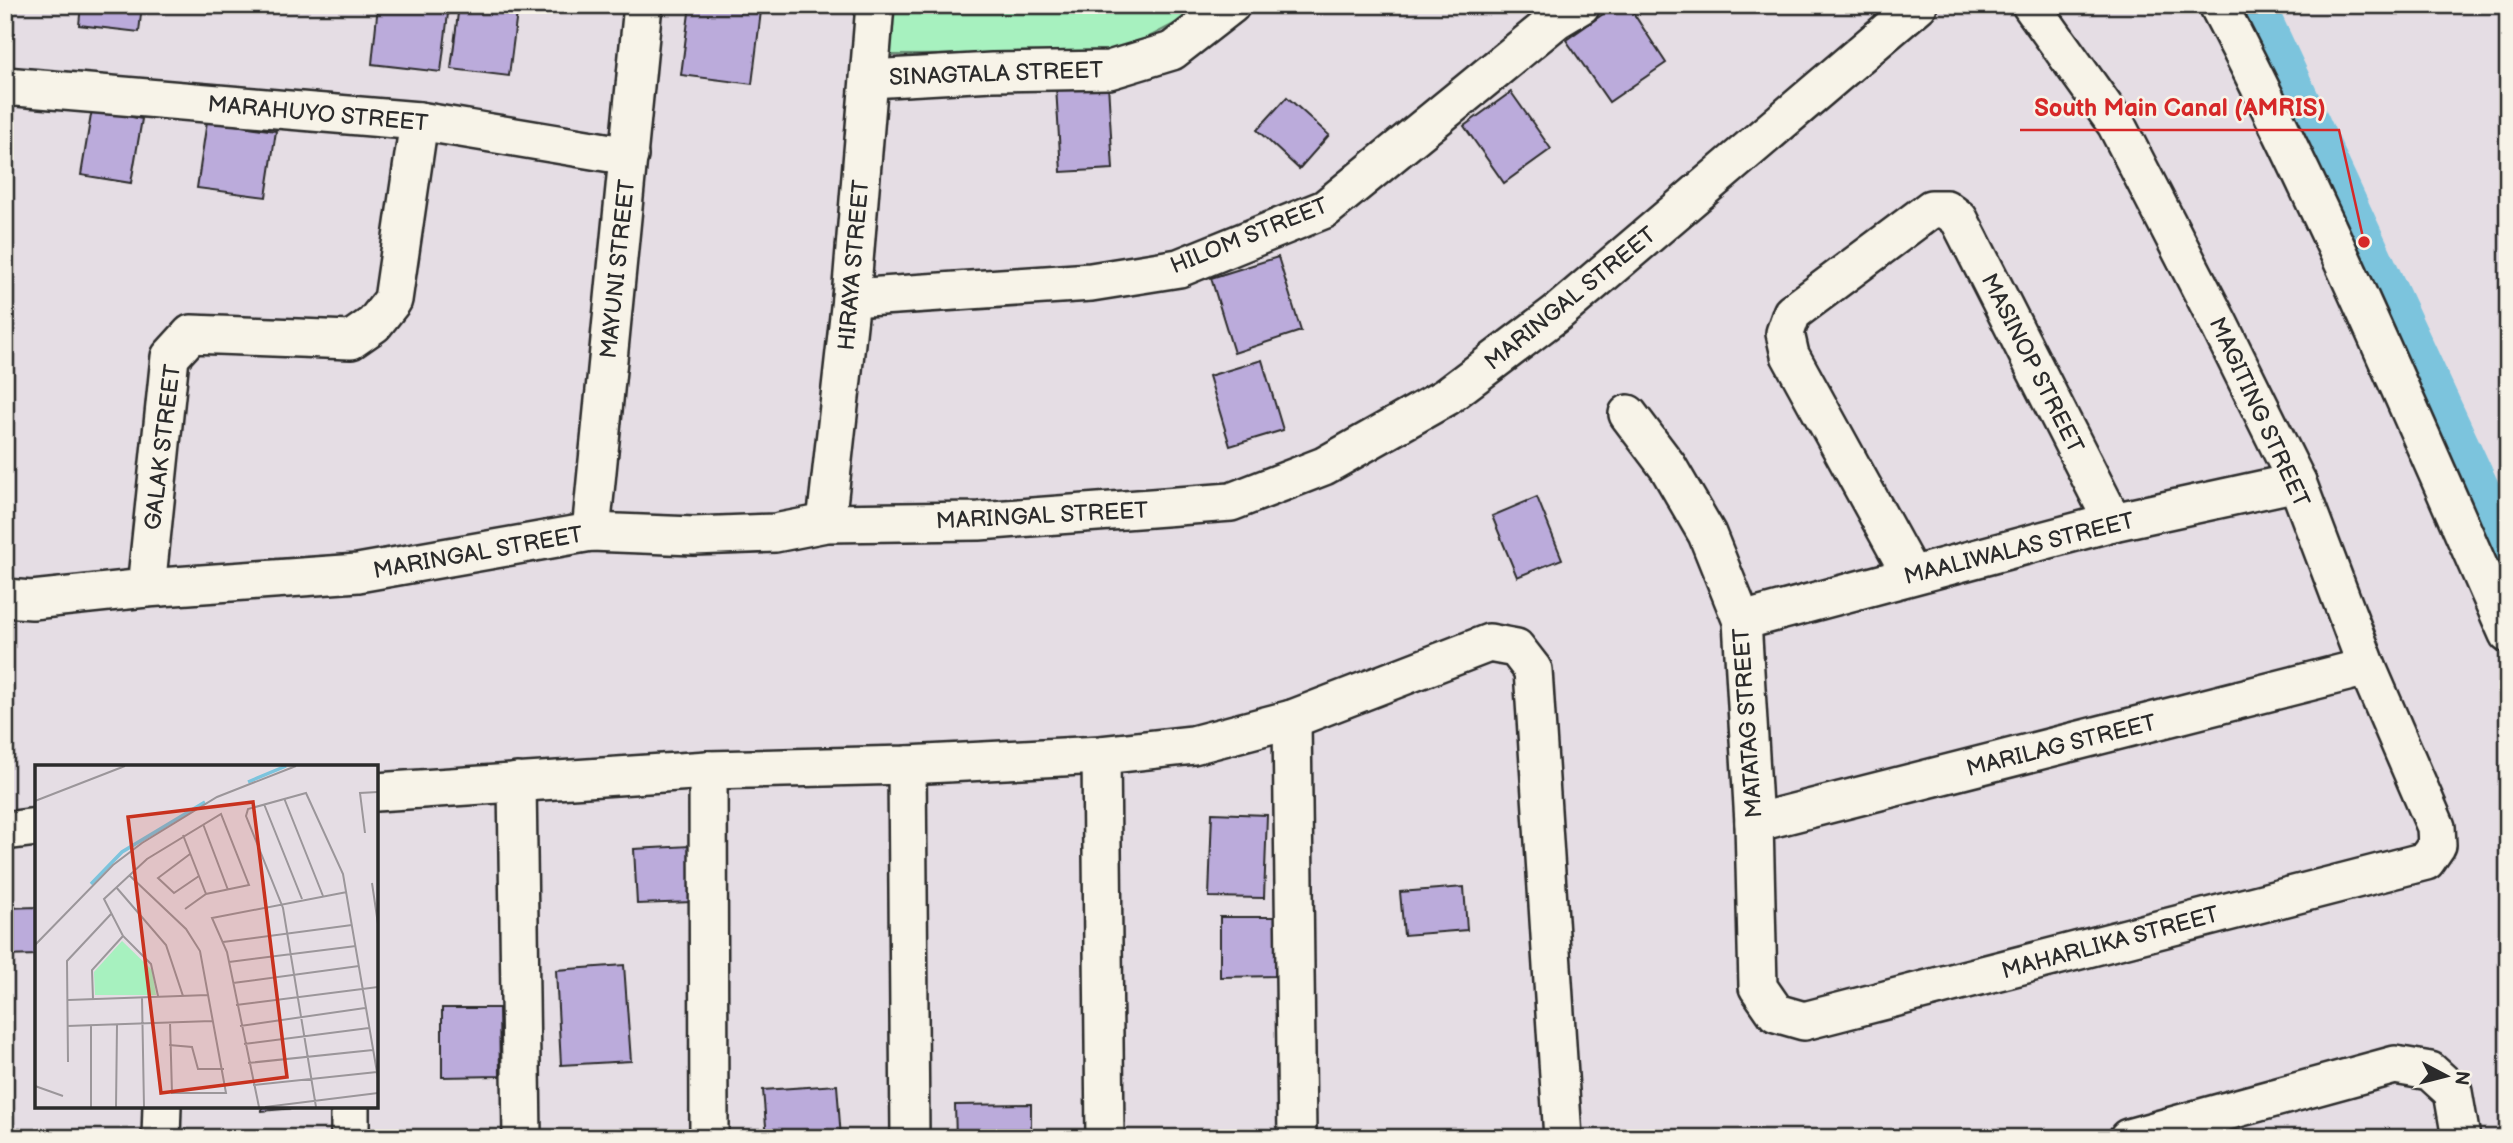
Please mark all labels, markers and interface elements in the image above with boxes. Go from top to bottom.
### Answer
street label: SINAGTALA STREET [888,56,1104,92]
callout: South Main Canal (AMRIS) [2020,85,2339,130]
street label: MARAHUYO STREET [206,90,430,138]
text: South Main Canal (AMRIS) [2034,94,2326,123]
street label: MAYUNI STREET [595,178,641,360]
street label: HIRAYA STREET [833,178,875,352]
street label: HILOM STREET [1166,192,1332,280]
street label: MARINGAL STREET [1479,221,1662,376]
street label: MASINOP STREET [1975,269,2090,458]
street label: MAGITING STREET [2203,313,2316,512]
street label: GALAK STREET [139,363,187,532]
street label: MARINGAL STREET [935,496,1149,536]
street label: MAALIWALAS STREET [1901,507,2137,591]
street label: MARINGAL STREET [371,521,585,585]
street label: MATATAG STREET [1727,627,1769,819]
street label: MARILAG STREET [1963,709,2159,783]
inset map [35,765,378,1108]
street label: MAHARLIKA STREET [1998,900,2222,985]
north arrow [2412,1042,2482,1112]
text: N [2449,1069,2474,1086]

